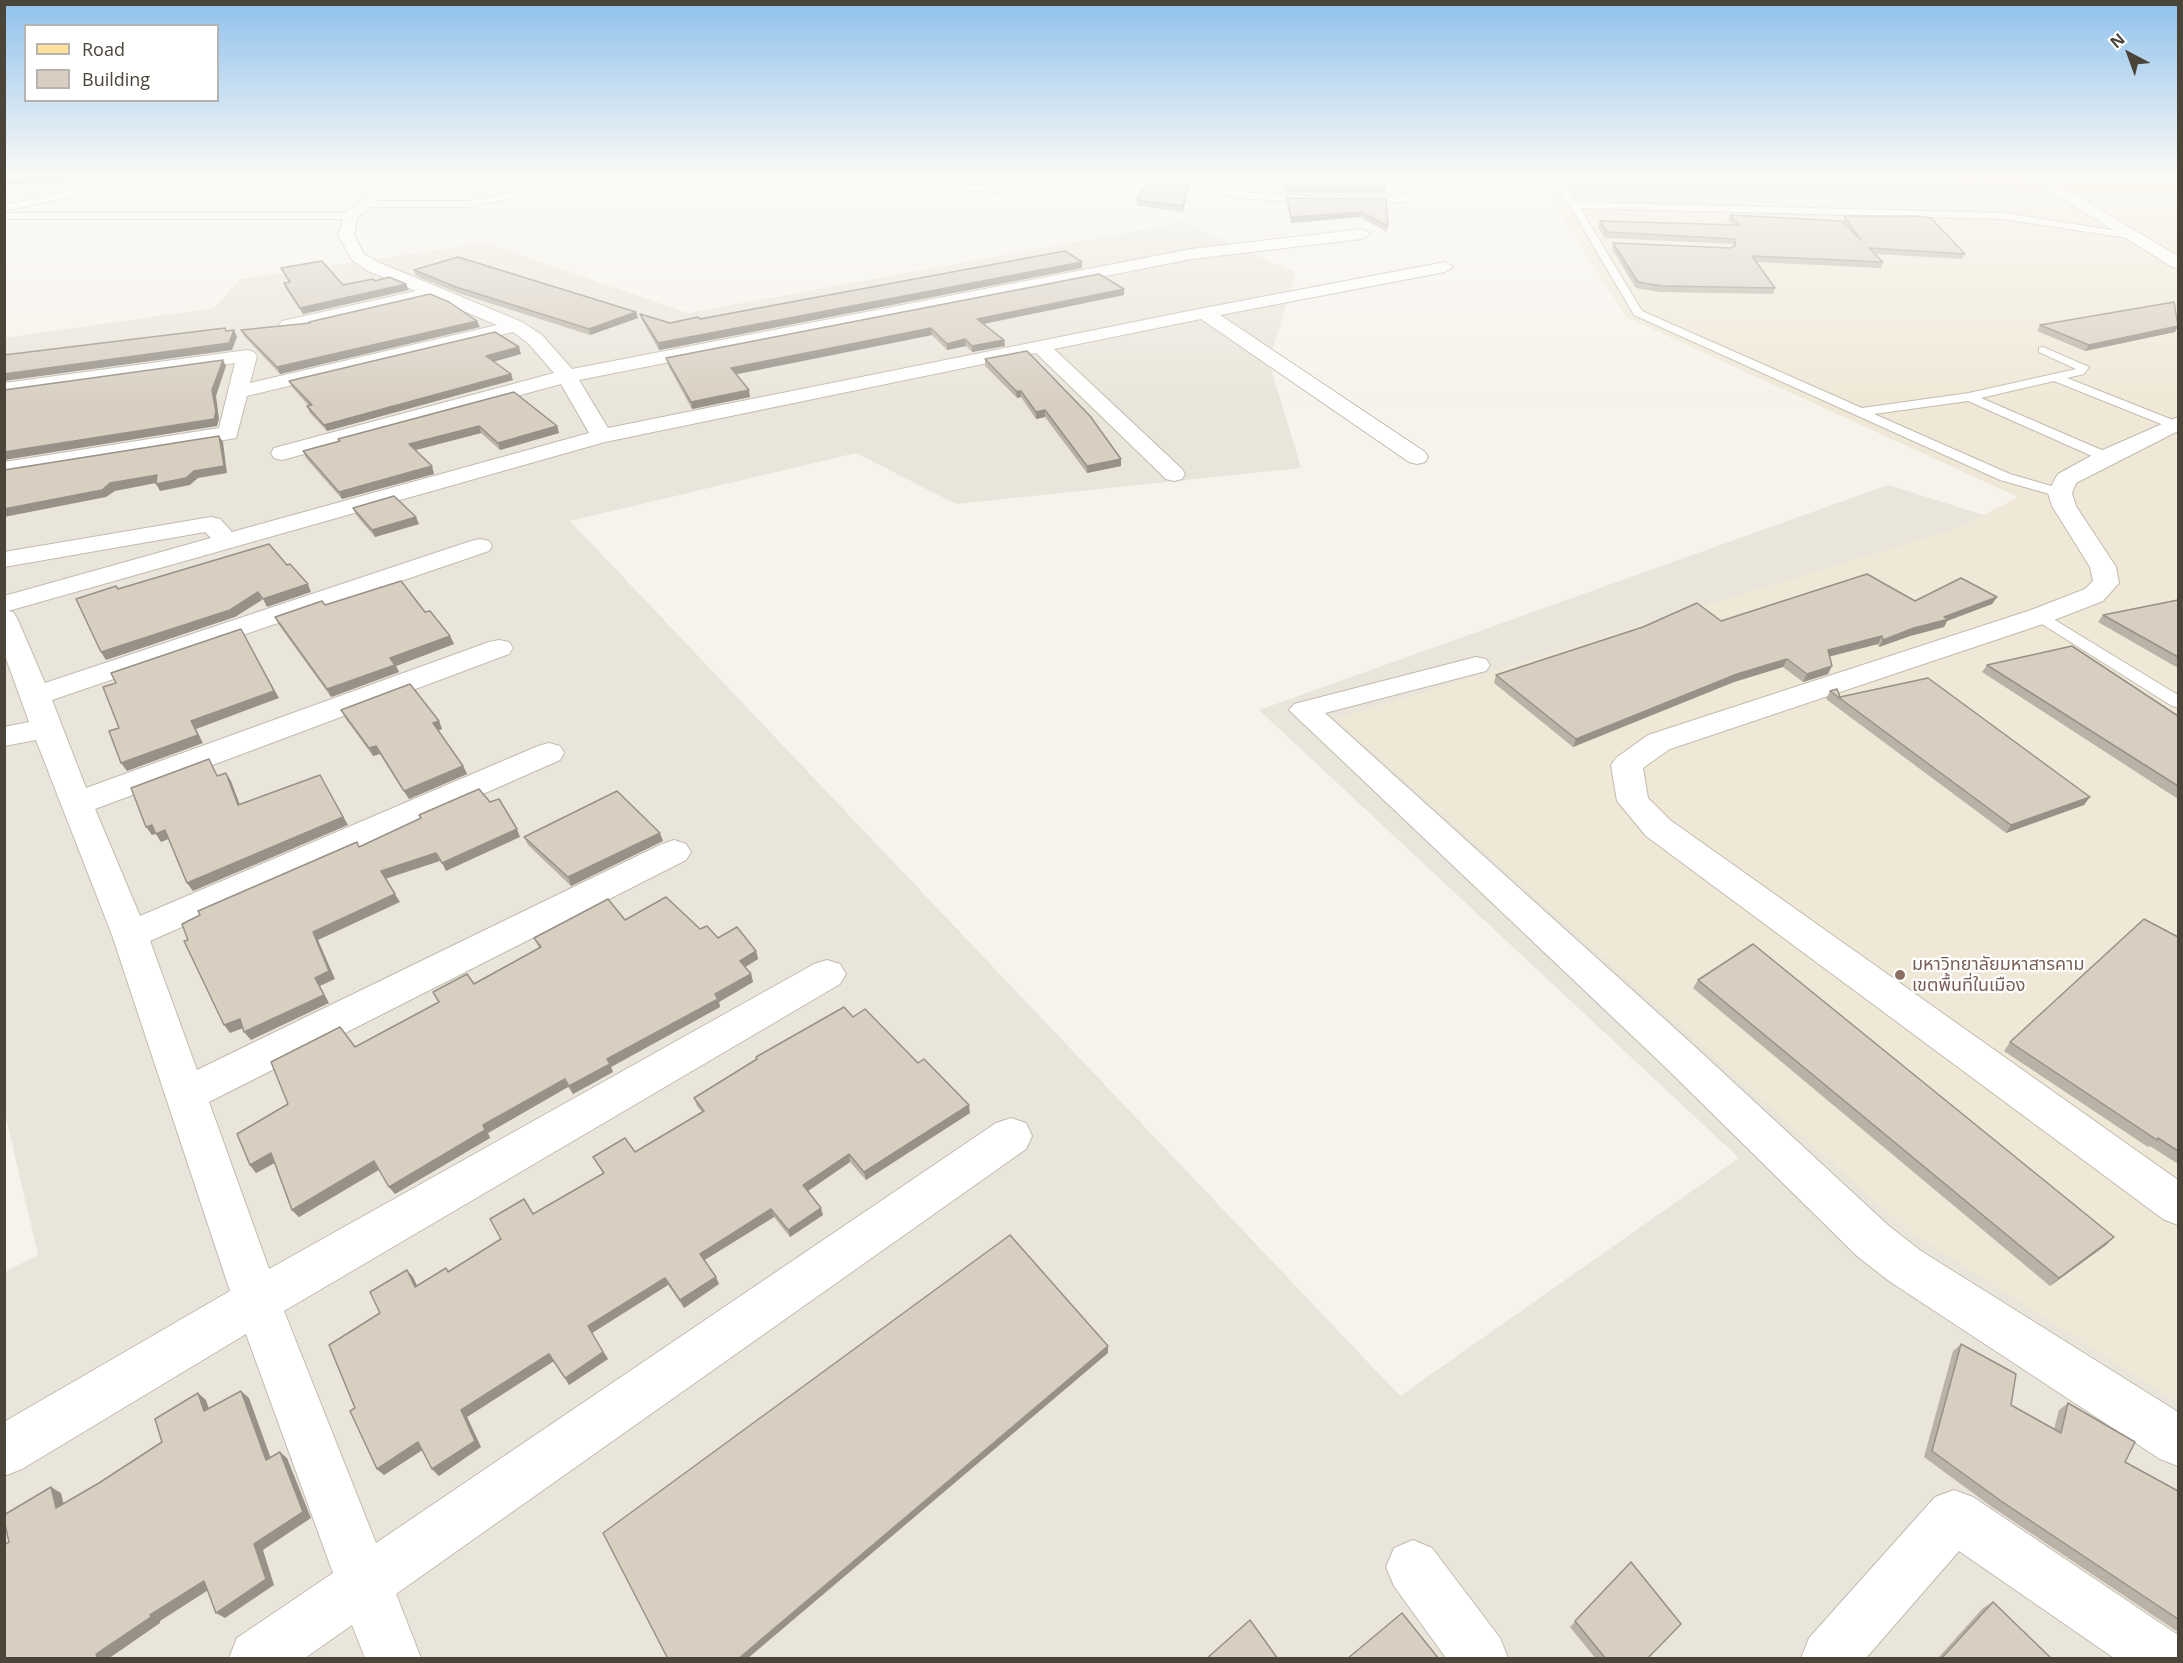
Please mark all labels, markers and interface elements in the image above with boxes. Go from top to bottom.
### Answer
legend [24,24,219,102]
north arrow [2099,24,2159,84]
text: N [2105,28,2129,53]
text: Road [82,37,125,61]
text: Building [82,67,150,91]
place label: มหาวิทยาลัยมหาสารคาม เขตพื้นที่ในเมือง [1912,954,2084,996]
marker: มหาวิทยาลัยมหาสารคาม เขตพื้นที่ในเมือง [1893,968,1907,982]

